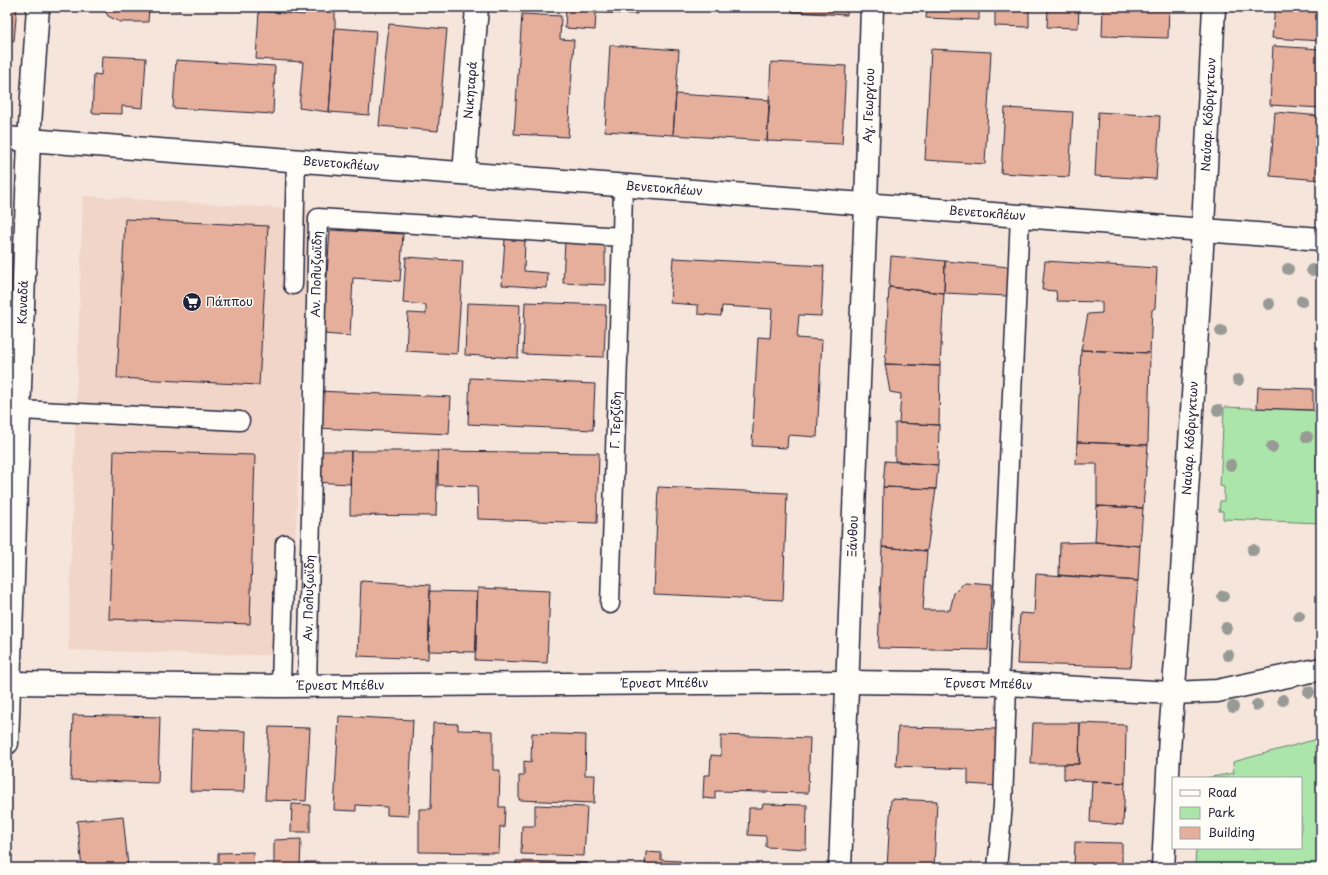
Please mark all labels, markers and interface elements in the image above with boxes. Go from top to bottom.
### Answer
street label: Ναύαρ. Κόδριγκτων [1196,57,1219,172]
street label: Νικηταρά [458,61,481,120]
street label: Αγ. Γεωργίου [858,68,878,143]
street label: Βενετοκλέων [302,151,380,175]
street label: Βενετοκλέων [625,176,703,200]
street label: Βενετοκλέων [948,200,1026,224]
street label: Αν. Πολυζωϊδη [306,231,326,317]
street label: Καναδά [12,280,32,325]
supermarket icon: Πάππου [181,291,203,313]
place label: Πάππου [206,292,253,310]
street label: Ναύαρ. Κόδριγκτων [1177,380,1202,495]
street label: Γ. Τερζίδη [605,391,625,449]
street label: Ξάνθου [842,515,862,557]
street label: Αν. Πολυζωϊδη [298,555,318,641]
street label: Έρνεστ Μπέβιν [619,673,709,692]
street label: Έρνεστ Μπέβιν [943,673,1033,693]
street label: Έρνεστ Μπέβιν [295,675,385,694]
legend [1172,777,1302,849]
text: Road [1208,783,1237,801]
text: Park [1208,803,1235,821]
text: Building [1208,823,1255,841]

